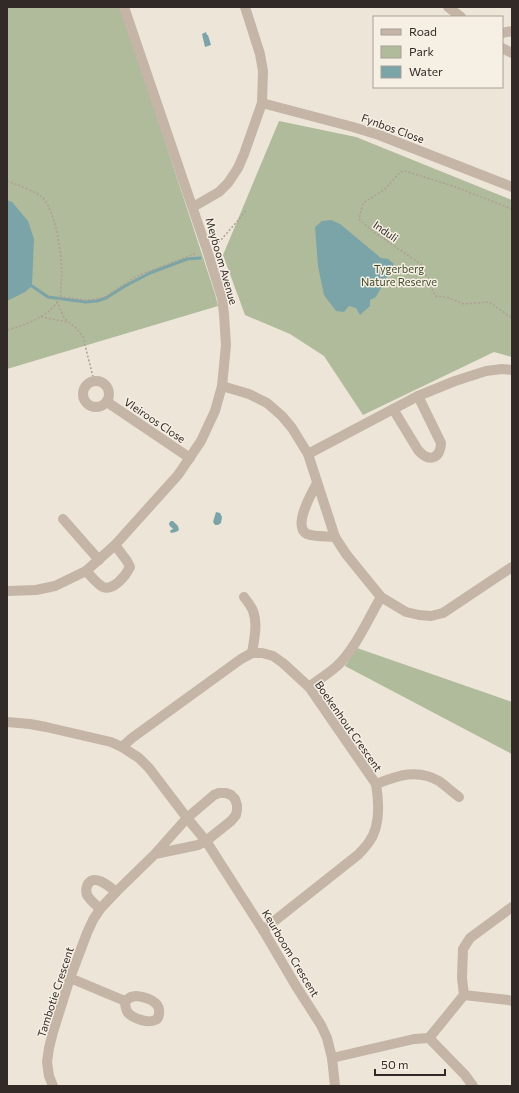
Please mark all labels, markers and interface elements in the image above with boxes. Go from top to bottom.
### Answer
legend [373,16,503,88]
text: Road [409,24,437,38]
text: Park [409,44,435,58]
text: Water [409,64,443,78]
street label: Fynbos Close [360,111,426,145]
street label: Meyboom Avenue [203,216,241,306]
street label: Induli [371,218,401,244]
park label: Tygerberg Nature Reserve [361,262,437,288]
street label: Vleiroos Close [122,395,188,445]
street label: Boekenhout Crescent [313,678,385,774]
street label: Keurboom Crescent [260,907,322,999]
street label: Tambotie Crescent [34,945,76,1039]
scale bar [375,1051,445,1077]
text: 50 m [381,1057,409,1071]

